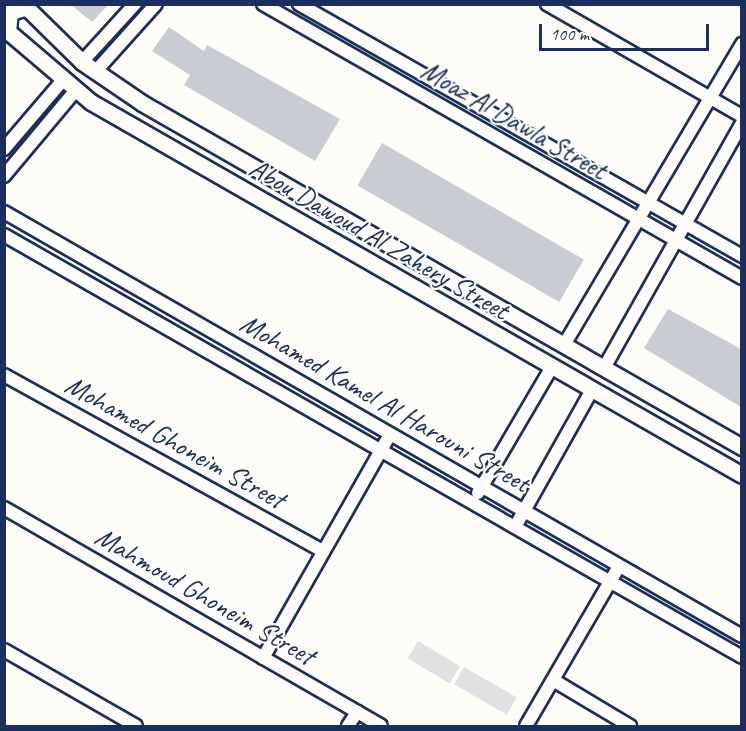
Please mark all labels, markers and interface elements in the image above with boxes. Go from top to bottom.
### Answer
scale bar [542,12,712,50]
text: 100 m [550,23,589,45]
street label: Moaz Al Dawla Street [415,53,613,187]
street label: Abou Dawoud Al Zahery Street [243,151,515,327]
street label: Mohamed Kamel Al Harouni Street [234,306,536,500]
street label: Mohamed Ghoneim Street [60,368,290,516]
street label: Mahmoud Ghoneim Street [89,520,321,672]

